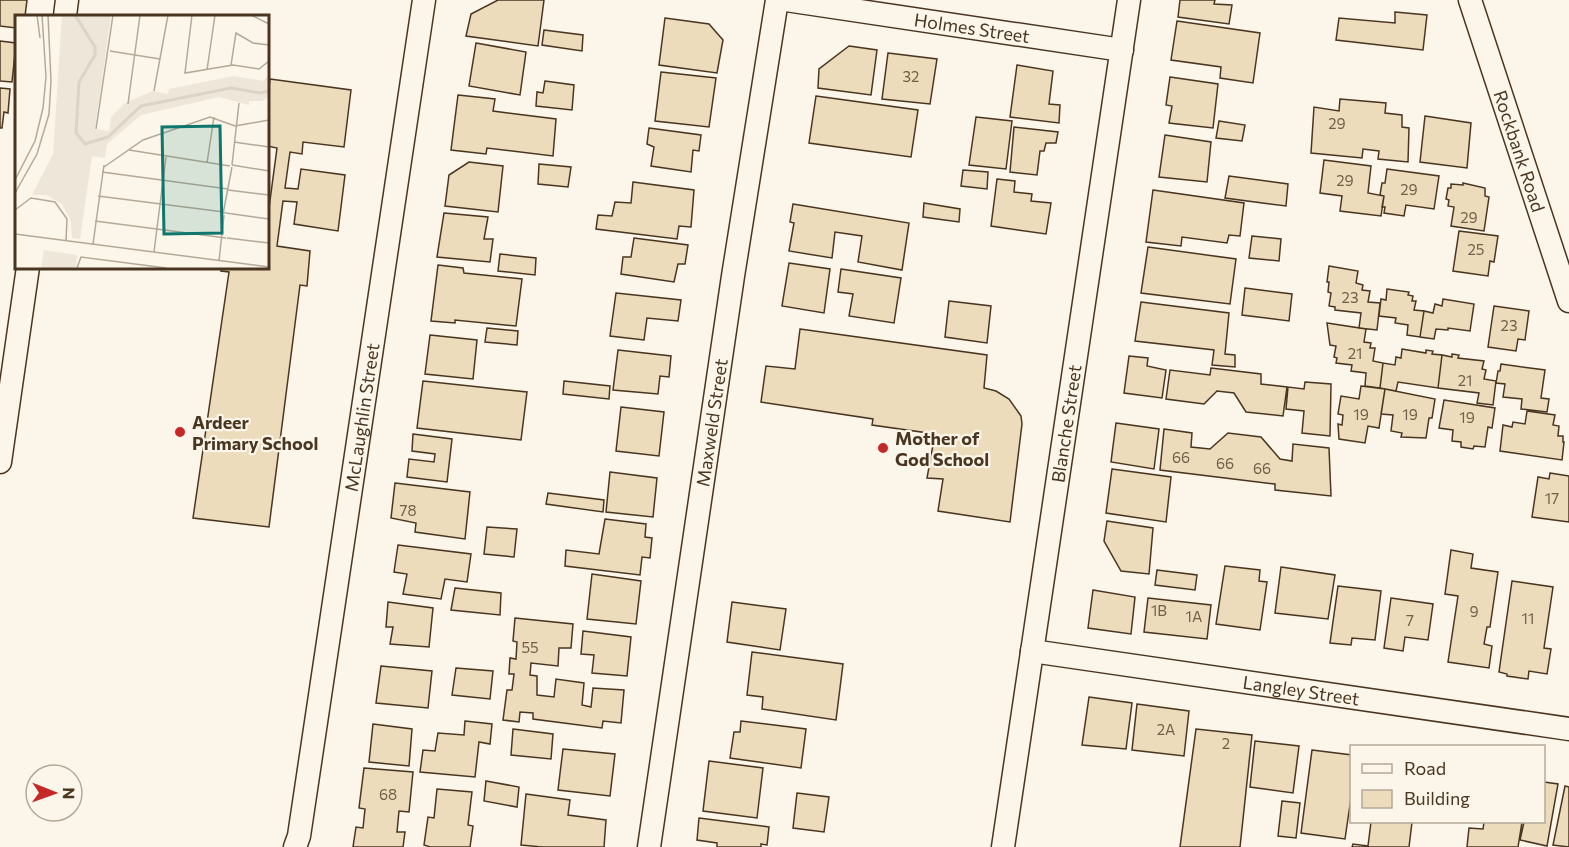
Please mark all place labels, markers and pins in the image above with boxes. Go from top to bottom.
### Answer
place label: Ardeer Primary School [192,411,318,454]
marker: Ardeer Primary School [173,425,187,439]
place label: Mother of God School [895,427,989,470]
marker: Mother of God School [876,441,890,455]

